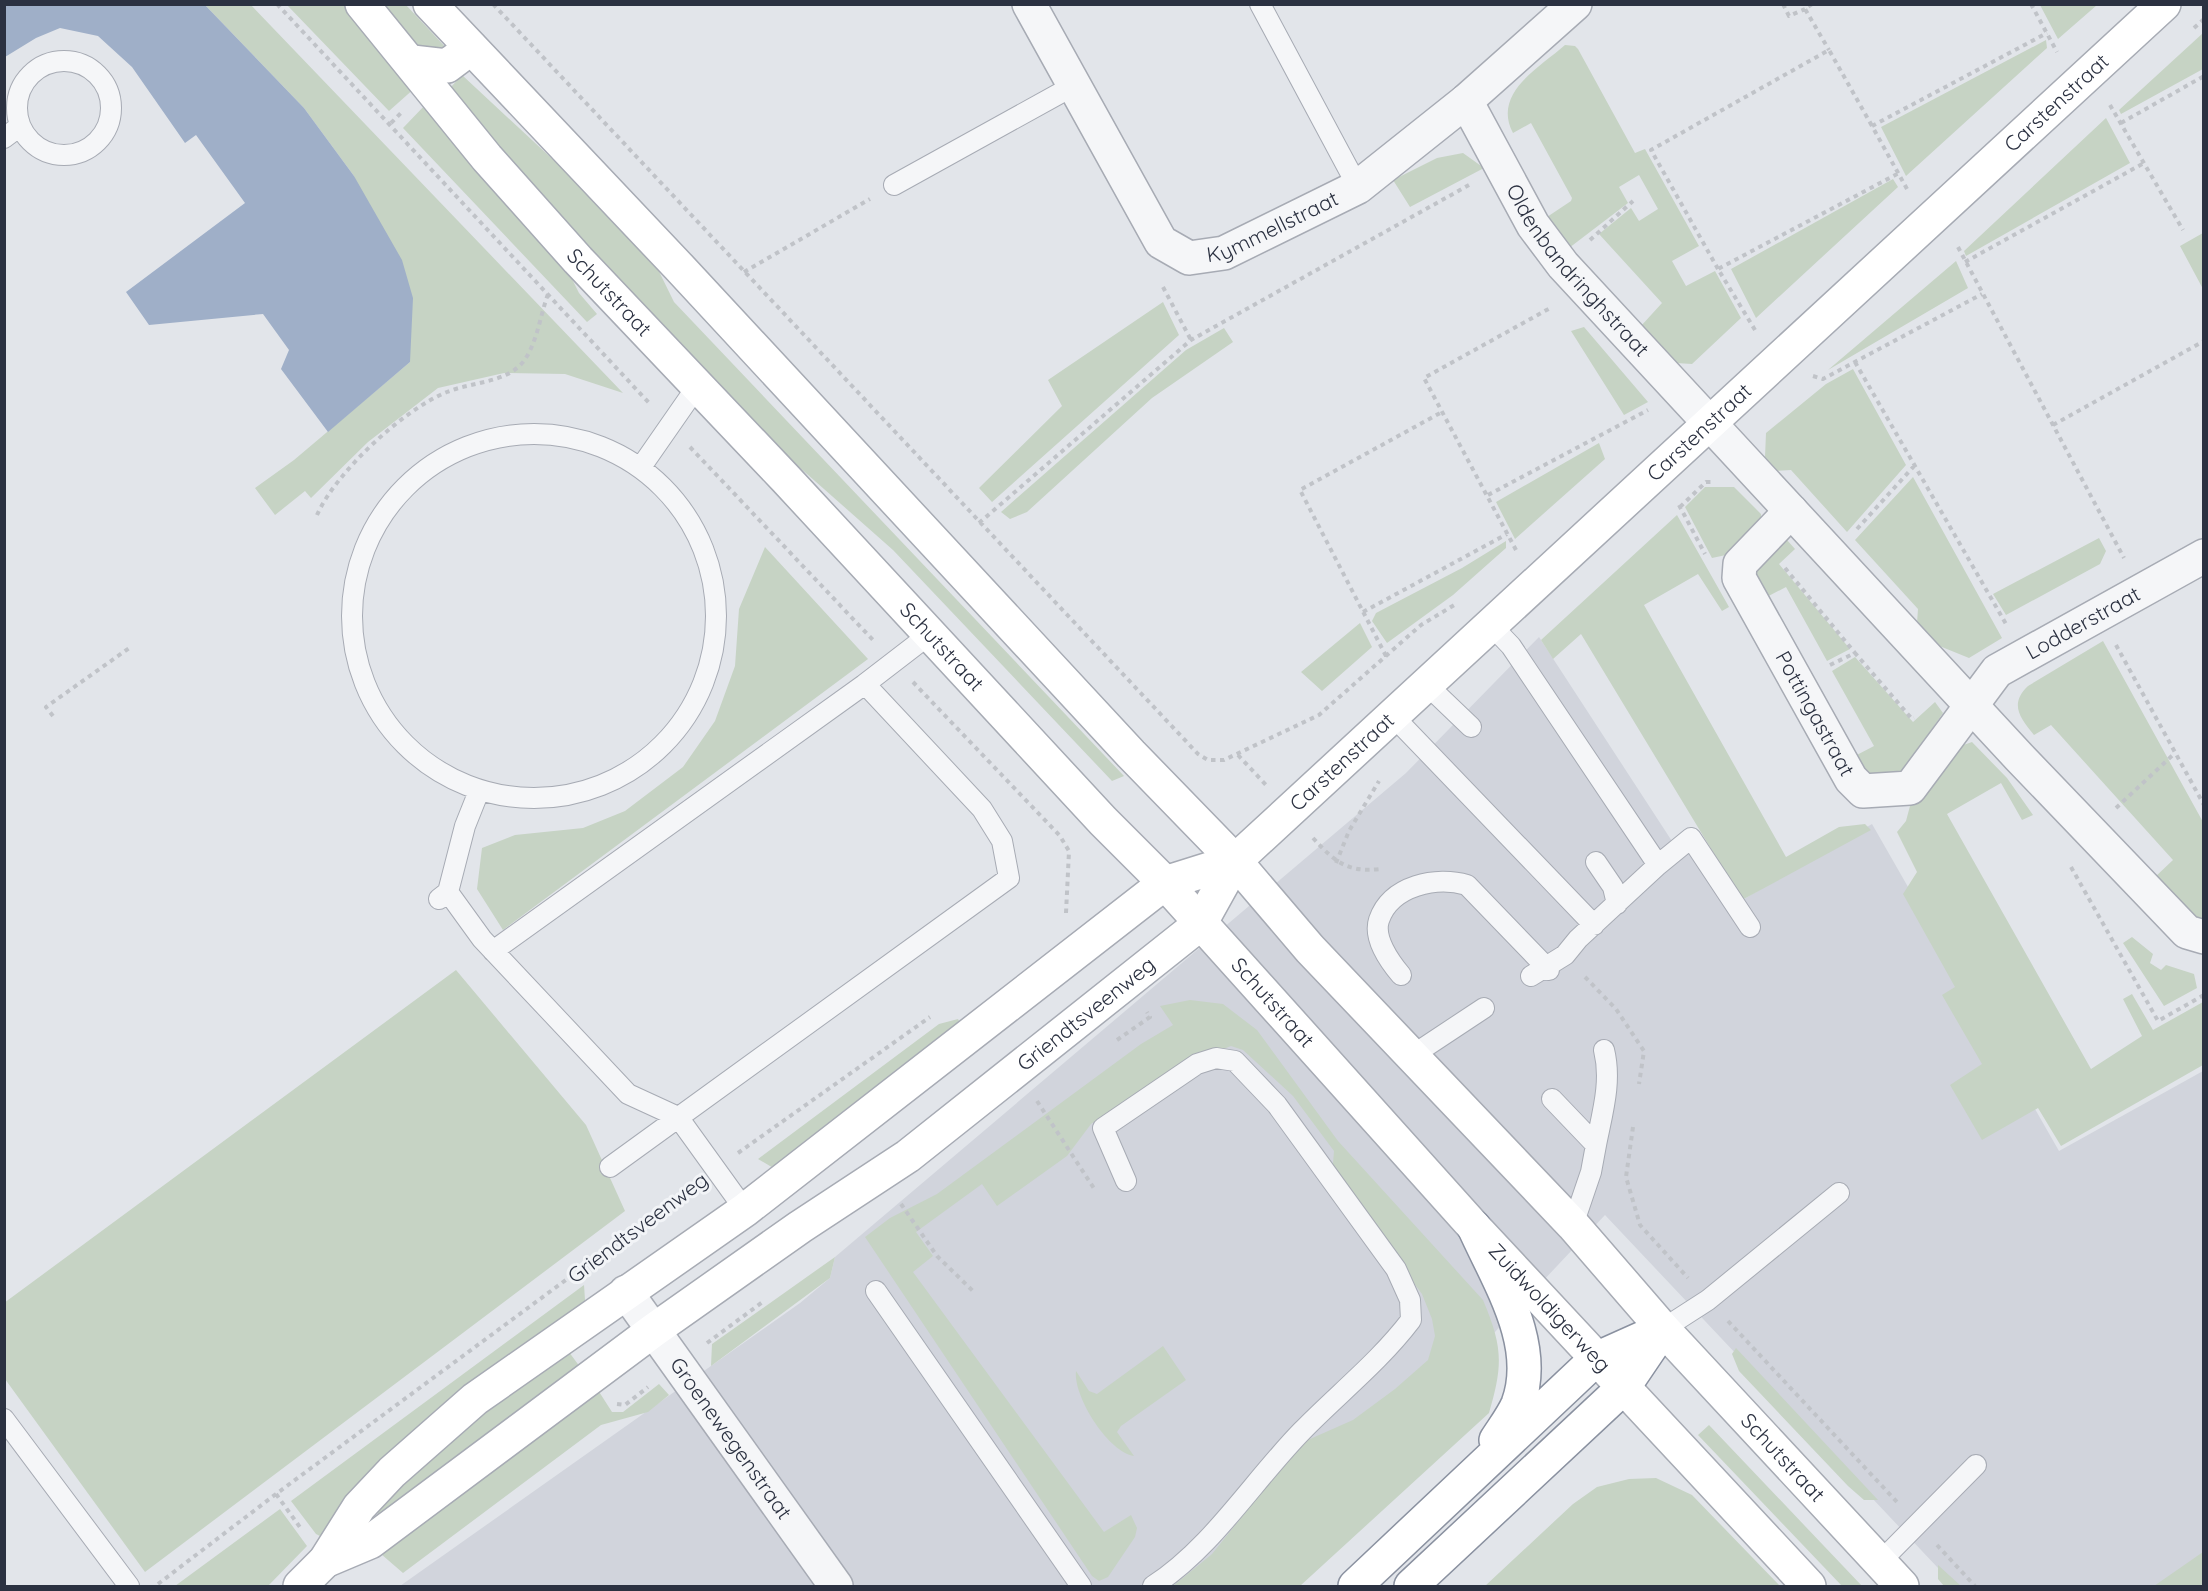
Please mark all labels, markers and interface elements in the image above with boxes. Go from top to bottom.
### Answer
street label: Carstenstraat [1998,48,2114,157]
street label: Oldenbandringhstraat [1501,179,1655,362]
street label: Kymmellstraat [1205,185,1342,267]
street label: Schutstraat [562,243,658,341]
street label: Carstenstraat [1641,377,1756,487]
street label: Lodderstraat [2021,580,2144,665]
street label: Schutstraat [895,596,990,696]
street label: Pottingastraat [1770,646,1861,780]
street label: Carstenstraat [1284,707,1399,816]
street label: Griendtsveenweg [1012,951,1160,1076]
street label: Schutstraat [1226,952,1320,1052]
street label: Griendtsveenweg [562,1166,713,1288]
street label: Zuidwoldigerweg [1484,1237,1617,1377]
street label: Groenewegenstraat [665,1352,798,1524]
street label: Schutstraat [1736,1407,1831,1507]

